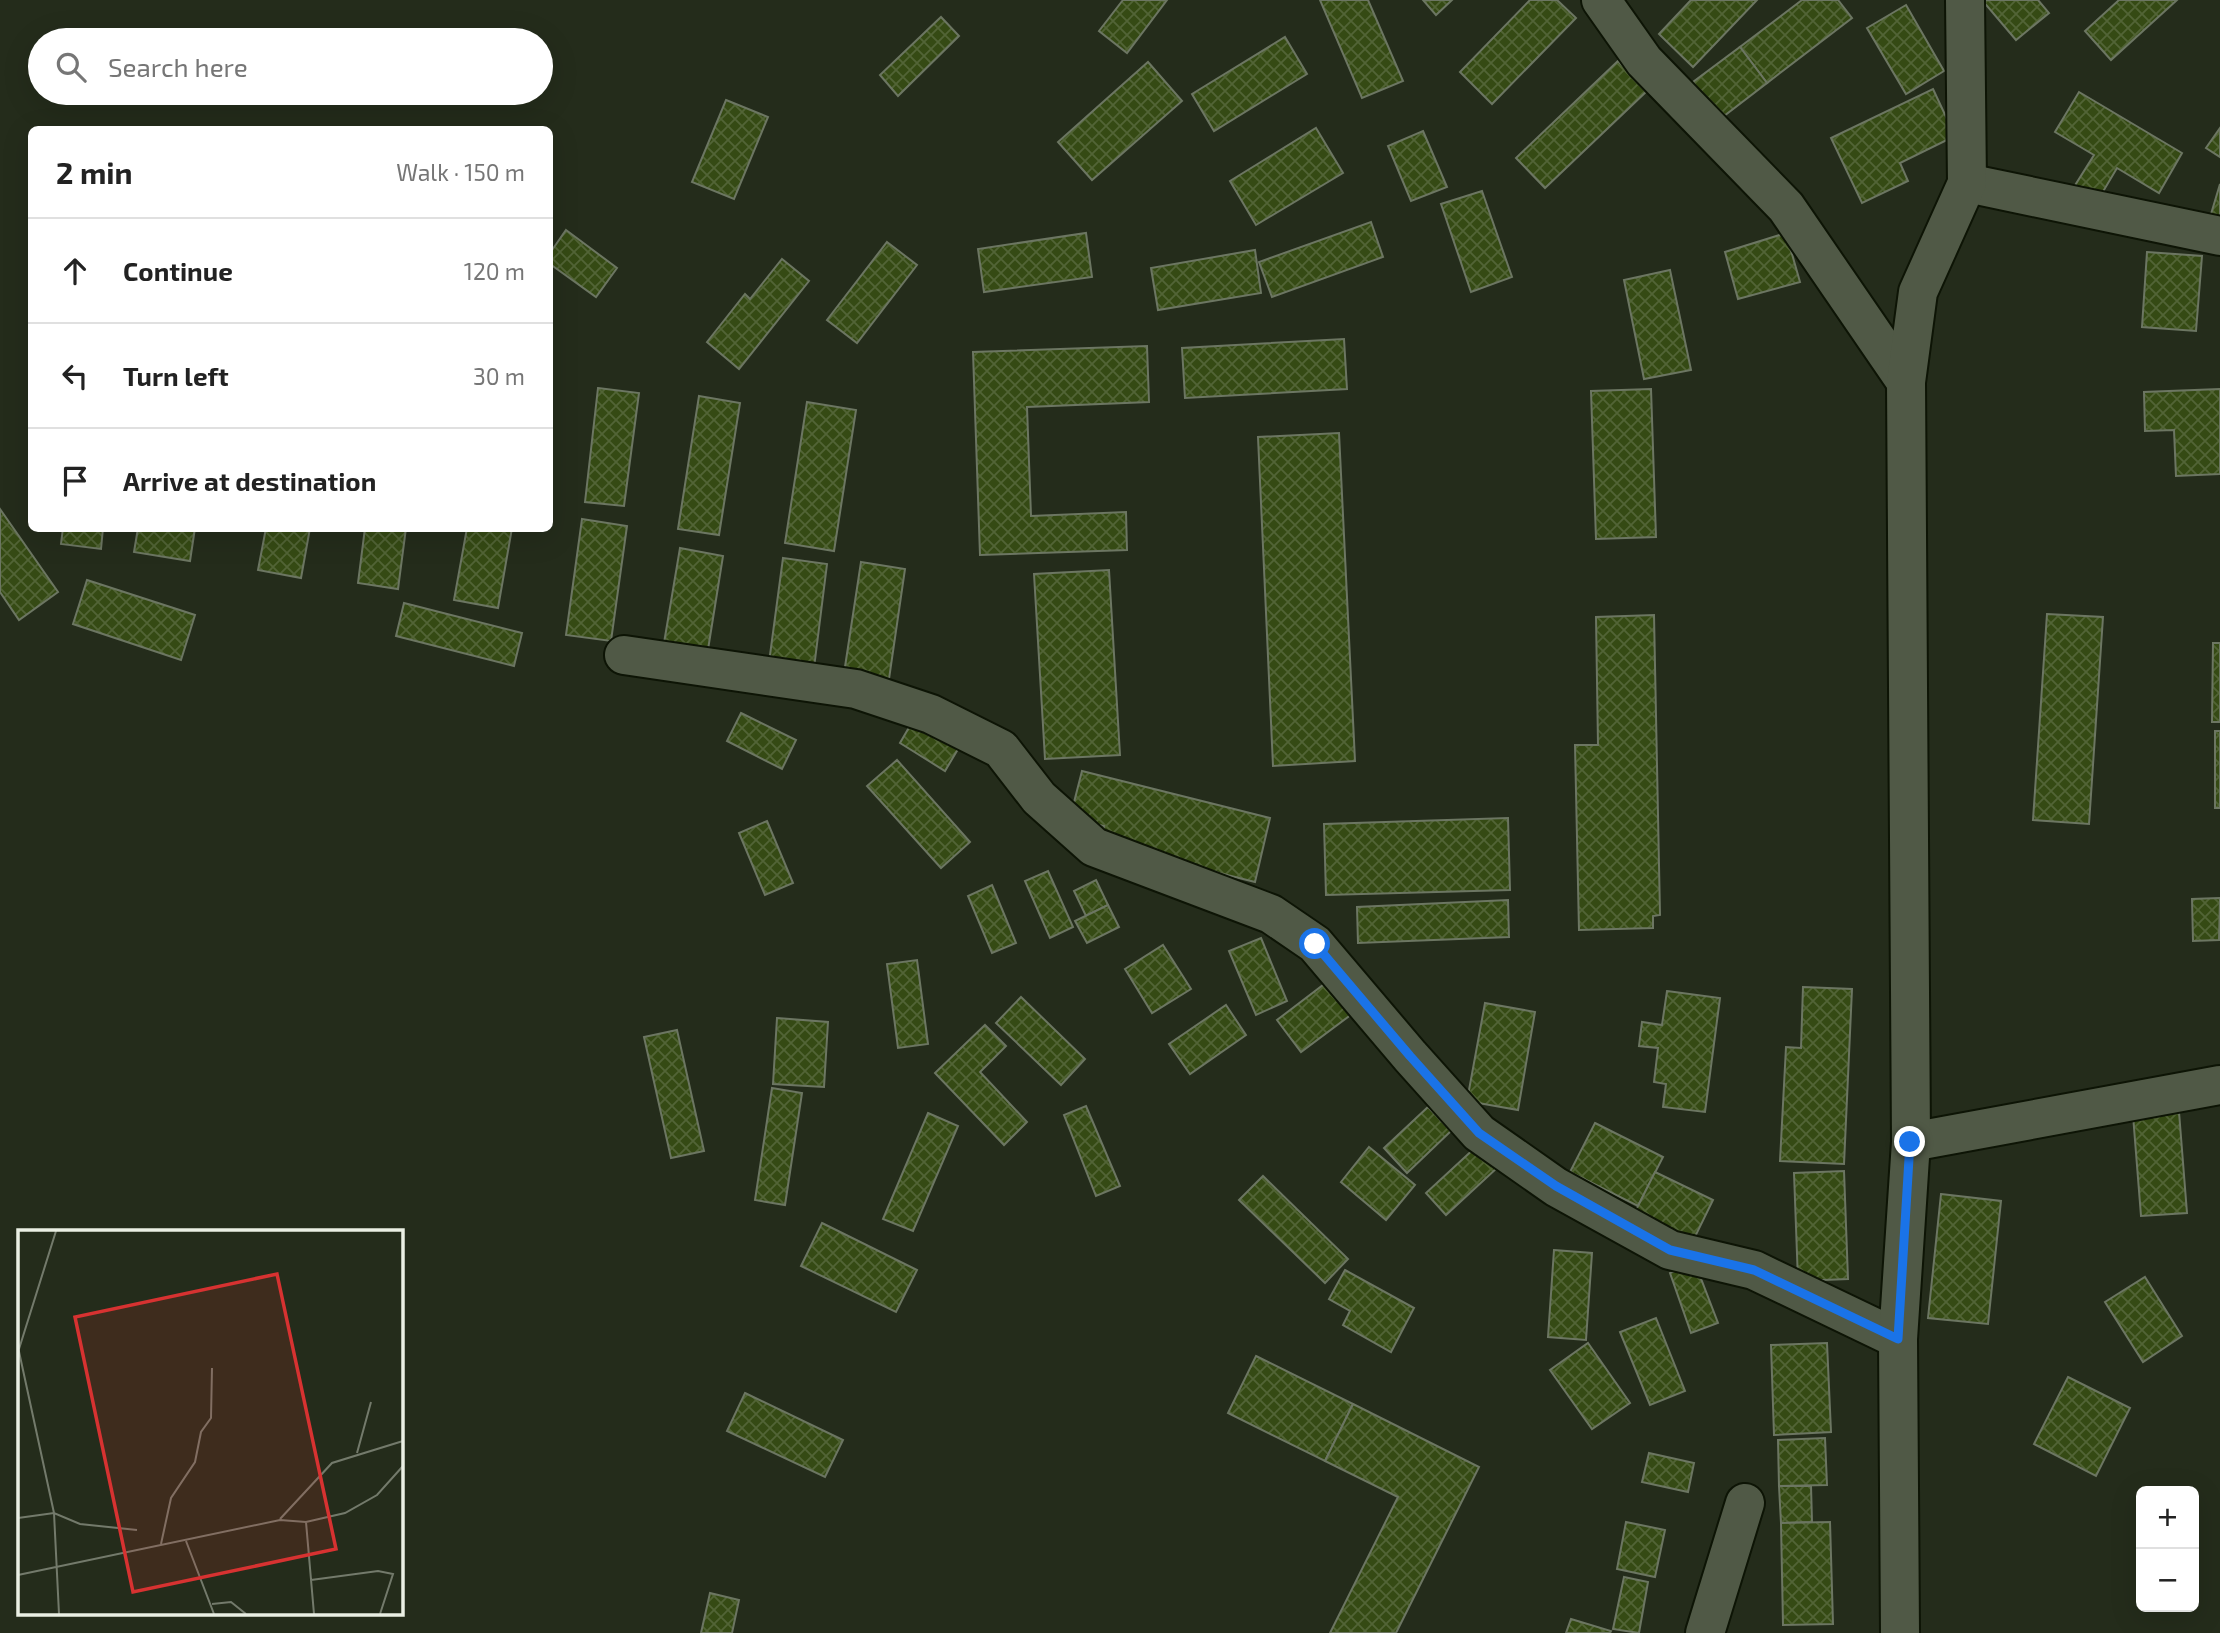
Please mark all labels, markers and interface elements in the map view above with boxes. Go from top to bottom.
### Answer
search box [28,28,553,105]
icon: search [52,48,90,86]
text: Search here [108,51,248,82]
text: 2 min [56,154,133,190]
text: Walk · 150 m [396,158,525,186]
icon: ahead [56,252,94,290]
text: Continue [123,255,233,286]
text: 120 m [464,257,525,285]
icon: left [56,357,94,395]
text: Turn left [123,360,229,391]
text: 30 m [473,362,525,390]
icon: arrive [56,462,94,500]
text: Arrive at destination [123,465,376,496]
route start [1299,928,1330,959]
route end [1894,1126,1925,1157]
inset map [18,1230,402,1616]
map controls [2136,1486,2199,1612]
button: + [2136,1486,2199,1549]
button: − [2136,1549,2199,1612]

